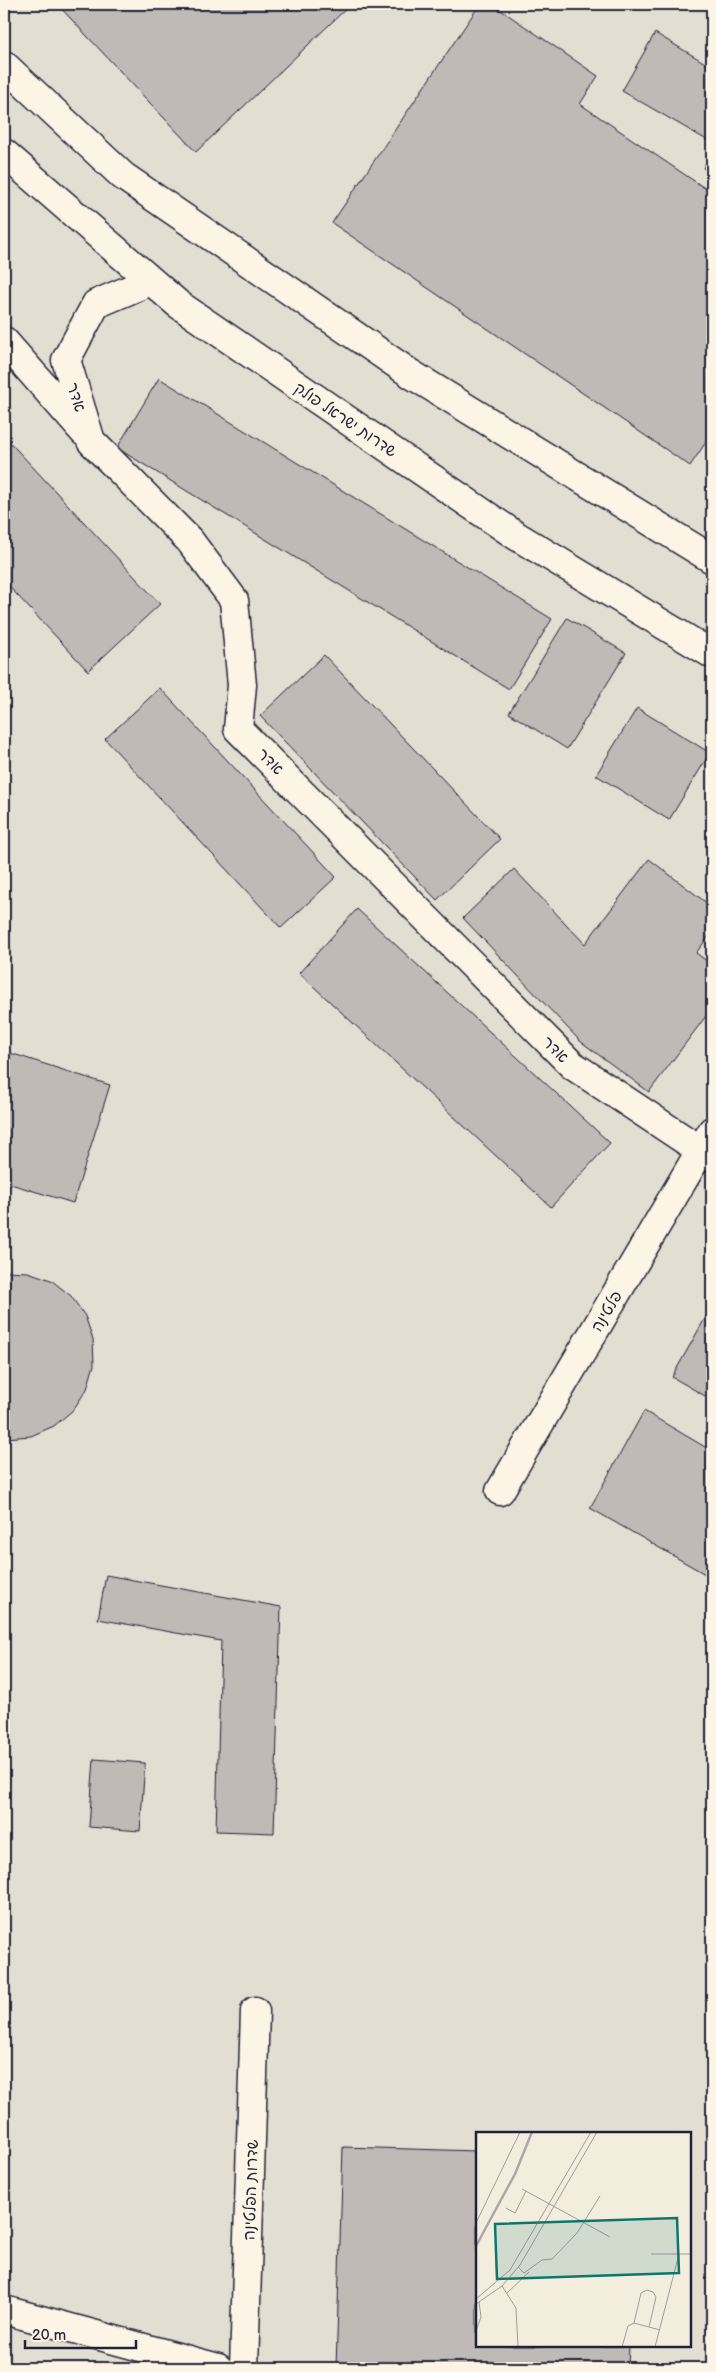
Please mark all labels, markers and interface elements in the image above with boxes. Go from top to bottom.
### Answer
street label: שדרות ישראל פולק [290,379,400,462]
street label: אדר [62,380,89,415]
street label: אדר [253,745,287,779]
street label: אדר [538,1033,572,1067]
street label: פלטינה [588,1288,627,1336]
inset map [476,2132,691,2347]
street label: שדרות הפלטינה [240,2139,263,2241]
scale bar [25,2317,136,2349]
text: 20 m [32,2326,66,2345]

